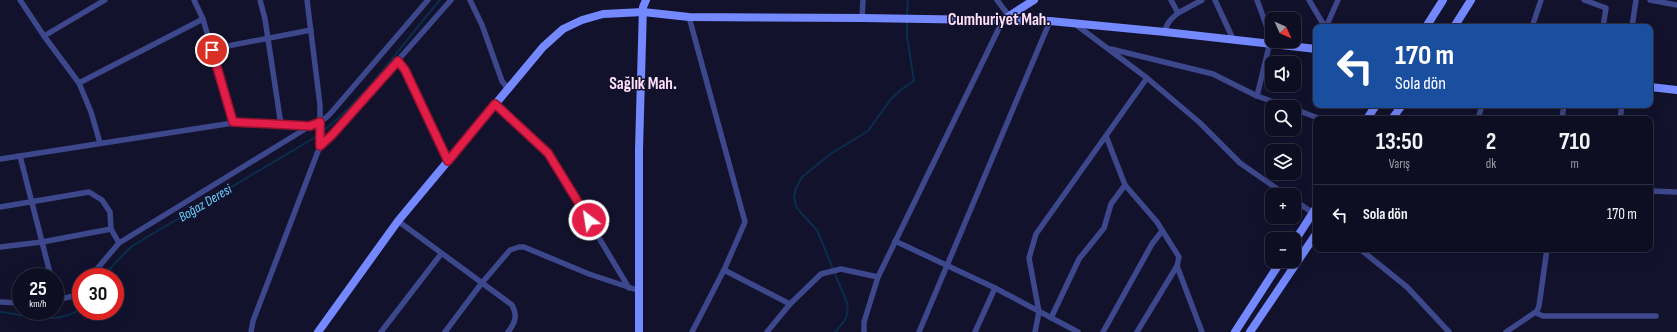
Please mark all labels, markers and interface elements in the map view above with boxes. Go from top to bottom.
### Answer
district label: Cumhuriyet Mah. [948,10,1050,30]
north arrow [1265,12,1301,48]
map controls [1265,12,1301,268]
pin [195,33,229,67]
icon: arrive [201,39,223,61]
text: 170 m [1395,39,1454,72]
icon: left [1329,40,1381,92]
button: sound [1265,56,1301,92]
text: Sola dön [1395,73,1446,94]
district label: Sağlık Mah. [609,74,677,94]
button: search [1265,100,1301,136]
text: 13:50 [1376,127,1423,156]
text: 2 [1486,127,1496,156]
text: 710 [1559,127,1590,156]
button: layers [1265,144,1301,180]
text: Varış [1389,156,1410,172]
text: dk [1486,156,1496,172]
text: m [1570,156,1579,172]
water label: Boğaz Deresi [175,180,235,226]
button: + [1265,188,1301,224]
position arrow [568,199,610,241]
icon: left [1329,204,1351,226]
text: Sola dön [1363,205,1408,224]
text: 170 m [1607,205,1637,224]
button: − [1265,232,1301,268]
speed limit sign: 30 [72,268,124,320]
text: 25 [29,277,47,301]
text: km/h [29,298,47,310]

